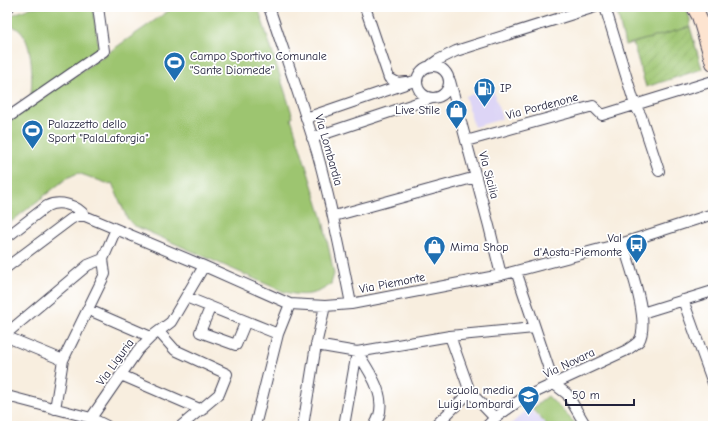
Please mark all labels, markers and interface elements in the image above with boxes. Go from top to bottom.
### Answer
place label: Campo Sportivo Comunale "Sante Diomede" [190,49,327,77]
sports icon: Campo Sportivo Comunale "Sante Diomede" [161,50,187,83]
fuel station icon: IP [471,75,497,108]
place label: IP [500,81,512,95]
street label: Via Pordenone [504,90,580,122]
shop icon: Live Stile [443,97,469,130]
place label: Live Stile [395,103,440,117]
street label: Via Lombardia [312,113,346,187]
place label: Palazzetto dello Sport "PalaLaforgia" [48,117,149,145]
sports icon: Palazzetto dello Sport "PalaLaforgia" [19,118,45,151]
street label: Via Sicilia [476,150,502,200]
place label: Val d'Aosta-Piemonte [533,231,622,259]
bus stop icon: Val d'Aosta-Piemonte [624,232,650,265]
shop icon: Mima Shop [422,234,448,267]
place label: Mima Shop [450,240,509,254]
street label: Via Piemonte [358,270,426,296]
street label: Via Liguria [93,336,137,388]
street label: Via Novara [541,345,597,381]
scale bar [566,381,634,407]
place label: scuola media Luigi Lombardi [438,383,514,411]
school or university icon: scuola media Luigi Lombardi [516,384,542,417]
text: 50 m [572,388,600,402]

